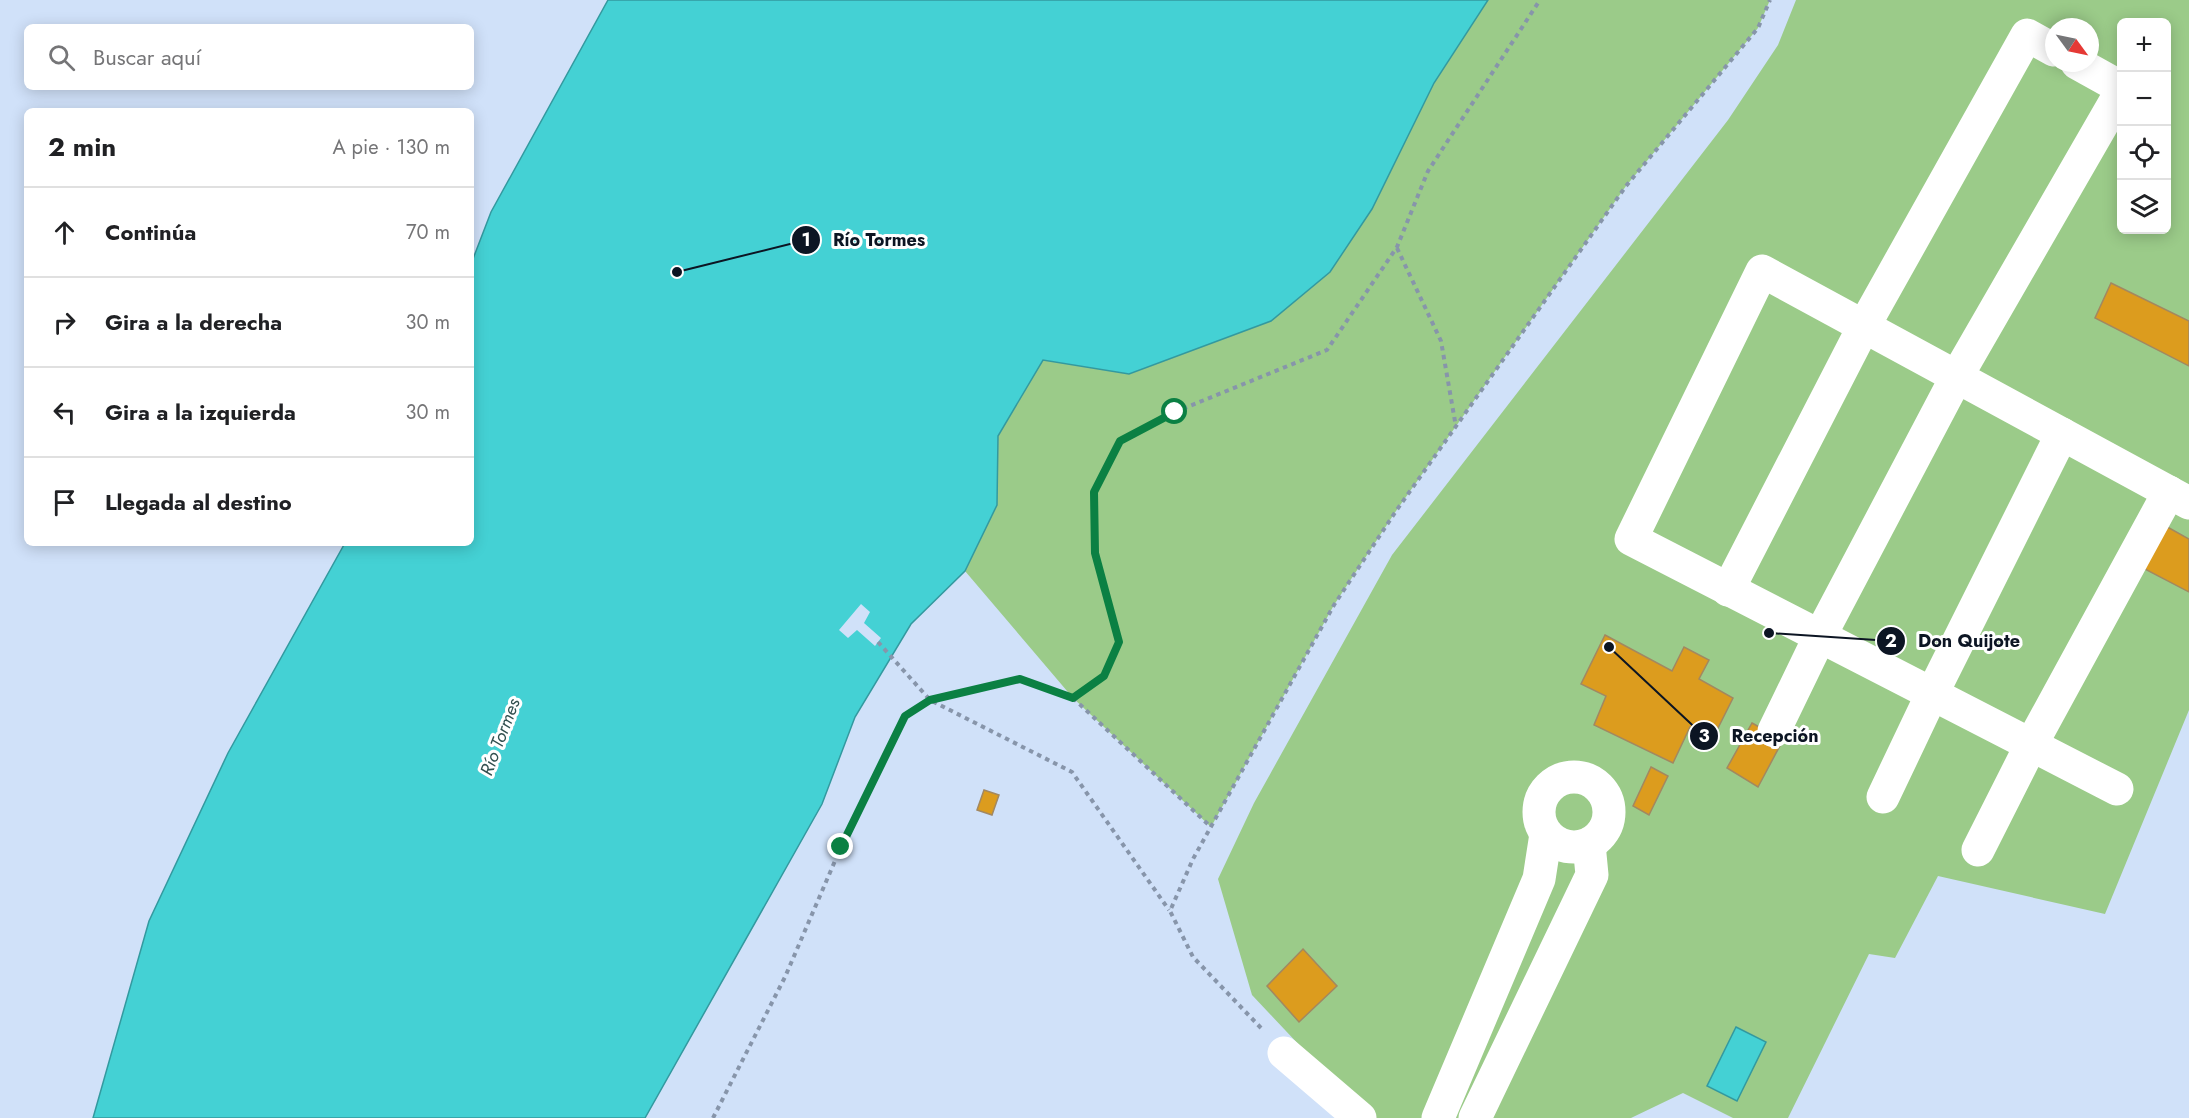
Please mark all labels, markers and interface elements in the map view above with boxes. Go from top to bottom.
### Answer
north arrow [2045,18,2099,72]
map controls [2117,18,2171,234]
button: + [2117,18,2171,72]
search box [24,24,474,90]
icon: search [45,41,78,74]
text: Buscar aquí [93,41,201,73]
button: − [2117,72,2171,126]
button: locate [2117,126,2171,180]
text: 2 min [48,128,116,166]
text: A pie · 130 m [332,133,450,162]
button: layers [2117,180,2171,234]
icon: ahead [48,216,81,249]
text: Continúa [105,216,196,248]
text: 70 m [406,218,450,247]
callout: Río Tormes [791,222,937,258]
text: 1 [801,227,811,253]
text: Río Tormes [833,227,925,253]
icon: right [48,306,81,339]
text: Gira a la derecha [105,306,282,338]
text: 30 m [405,308,450,337]
icon: left [48,396,81,429]
text: Gira a la izquierda [105,396,296,428]
text: 30 m [405,398,450,427]
route start [1161,398,1187,424]
icon: arrive [48,486,81,519]
text: Llegada al destino [105,486,292,518]
callout: Don Quijote [1876,623,2032,659]
text: 2 [1885,628,1897,654]
text: Don Quijote [1918,628,2020,654]
water label: Río Tormes [473,694,527,779]
callout: Recepción [1689,718,1830,754]
text: 3 [1698,723,1710,749]
text: Recepción [1731,723,1819,749]
route end [827,833,853,859]

